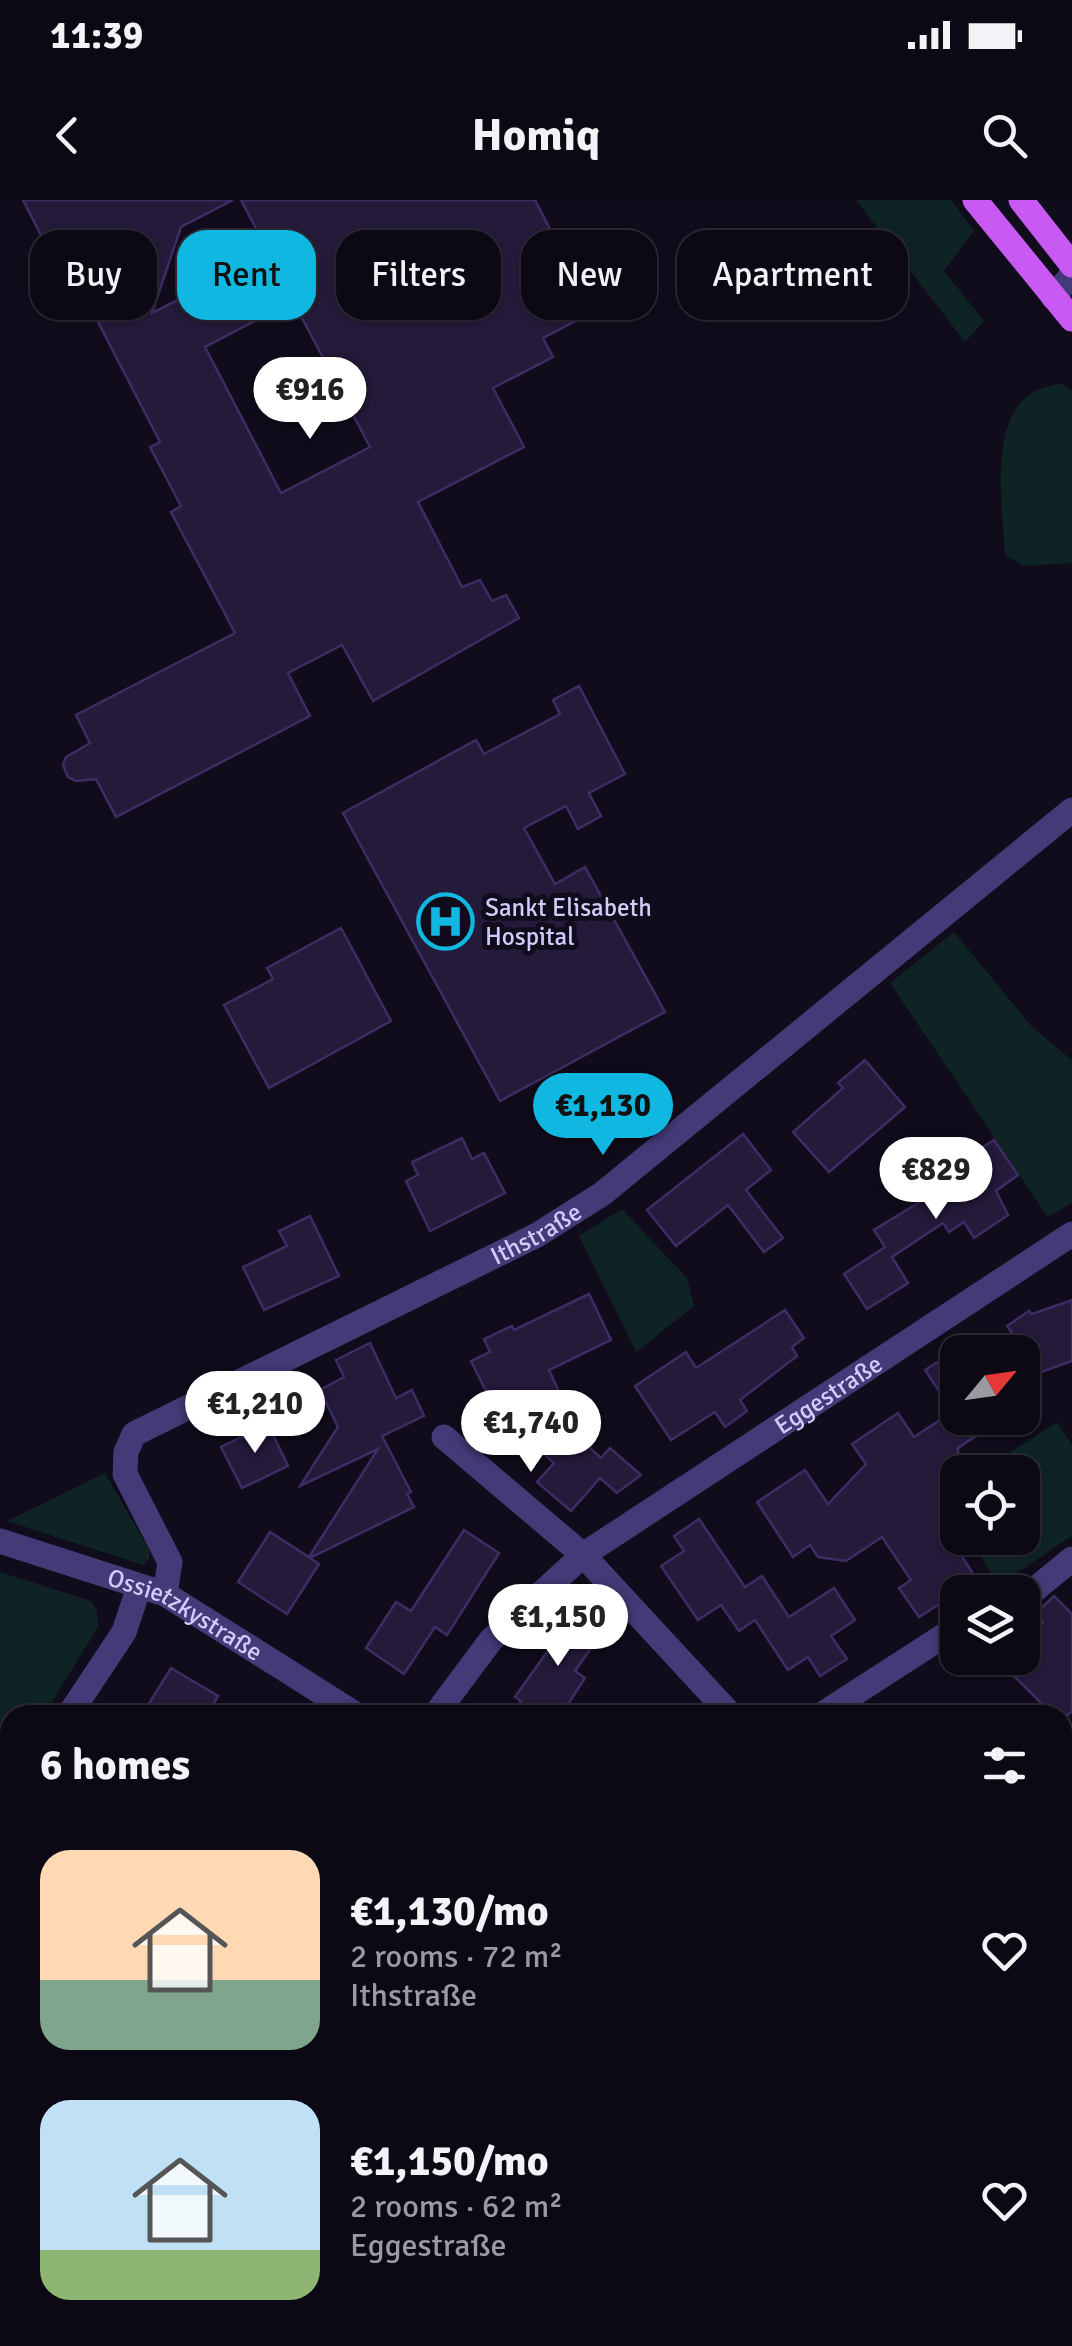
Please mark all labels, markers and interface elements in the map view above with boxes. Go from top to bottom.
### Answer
text: 11:39 [50,12,143,59]
icon: back [40,108,95,163]
text: Homiq [472,108,600,163]
icon: search [977,108,1032,163]
chip: Buy [30,230,157,320]
chip: Rent [177,230,316,320]
chip: Filters [336,230,501,320]
chip: New [521,230,657,320]
chip: Apartment [677,230,908,320]
pin: €916 [251,357,369,442]
text: €916 [275,370,345,409]
hospital icon: Sankt Elisabeth Hospital [416,891,476,951]
place label: Sankt Elisabeth Hospital [485,892,652,952]
pin: €1,130 [522,1073,684,1158]
text: €1,130 [555,1086,651,1125]
pin: €829 [877,1137,995,1222]
text: €829 [901,1150,971,1189]
street label: Ithstraße [485,1196,587,1272]
north arrow [940,1335,1040,1435]
map controls [940,1335,1040,1675]
street label: Eggestraße [769,1348,888,1441]
pin: €1,210 [174,1371,336,1456]
text: €1,210 [207,1384,303,1423]
pin: €1,740 [450,1390,612,1475]
text: €1,740 [483,1403,579,1442]
button: locate [940,1455,1040,1555]
street label: Ossietzkystraße [104,1562,268,1668]
button: layers [940,1575,1040,1675]
pin: €1,150 [477,1584,639,1669]
text: €1,150 [510,1597,606,1636]
icon: filters [977,1738,1032,1793]
text: 6 homes [40,1740,190,1791]
text: €1,130/mo [350,1886,549,1937]
icon: home [120,1890,240,2010]
icon: heart [977,1923,1032,1978]
text: 2 rooms · 72 m² [350,1937,563,1976]
text: Ithstraße [350,1976,477,2015]
text: €1,150/mo [350,2136,549,2187]
icon: home [120,2140,240,2260]
icon: heart [977,2173,1032,2228]
text: 2 rooms · 62 m² [350,2187,563,2226]
text: Eggestraße [350,2226,507,2265]

